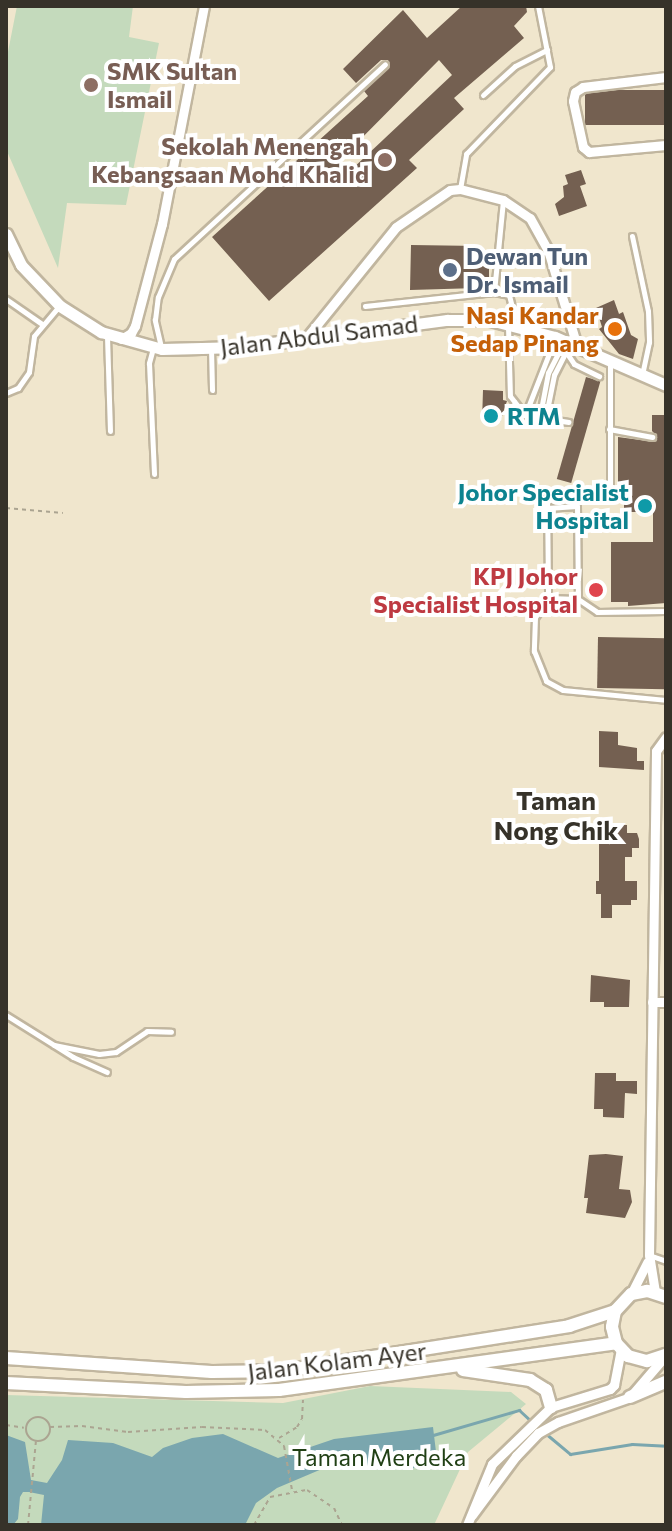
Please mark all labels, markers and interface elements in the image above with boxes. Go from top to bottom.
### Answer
place label: SMK Sultan Ismail [107,57,237,113]
marker: SMK Sultan Ismail [82,76,100,94]
place label: Sekolah Menengah Kebangsaan Mohd Khalid [91,132,369,188]
marker: Sekolah Menengah Kebangsaan Mohd Khalid [376,151,394,169]
place label: Dewan Tun Dr. Ismail [466,242,588,298]
marker: Dewan Tun Dr. Ismail [441,261,459,279]
place label: Nasi Kandar Sedap Pinang [451,301,599,357]
street label: Jalan Abdul Samad [218,309,420,361]
marker: Nasi Kandar Sedap Pinang [606,320,624,338]
place label: RTM [507,402,561,430]
marker: RTM [482,407,500,425]
place label: Johor Specialist Hospital [458,478,629,534]
marker: Johor Specialist Hospital [636,497,654,515]
place label: KPJ Johor Specialist Hospital [373,562,578,618]
marker: KPJ Johor Specialist Hospital [585,579,607,601]
district label: Taman Nong Chik [494,784,618,846]
street label: Jalan Kolam Ayer [246,1336,428,1386]
park label: Taman Merdeka [292,1443,466,1471]

